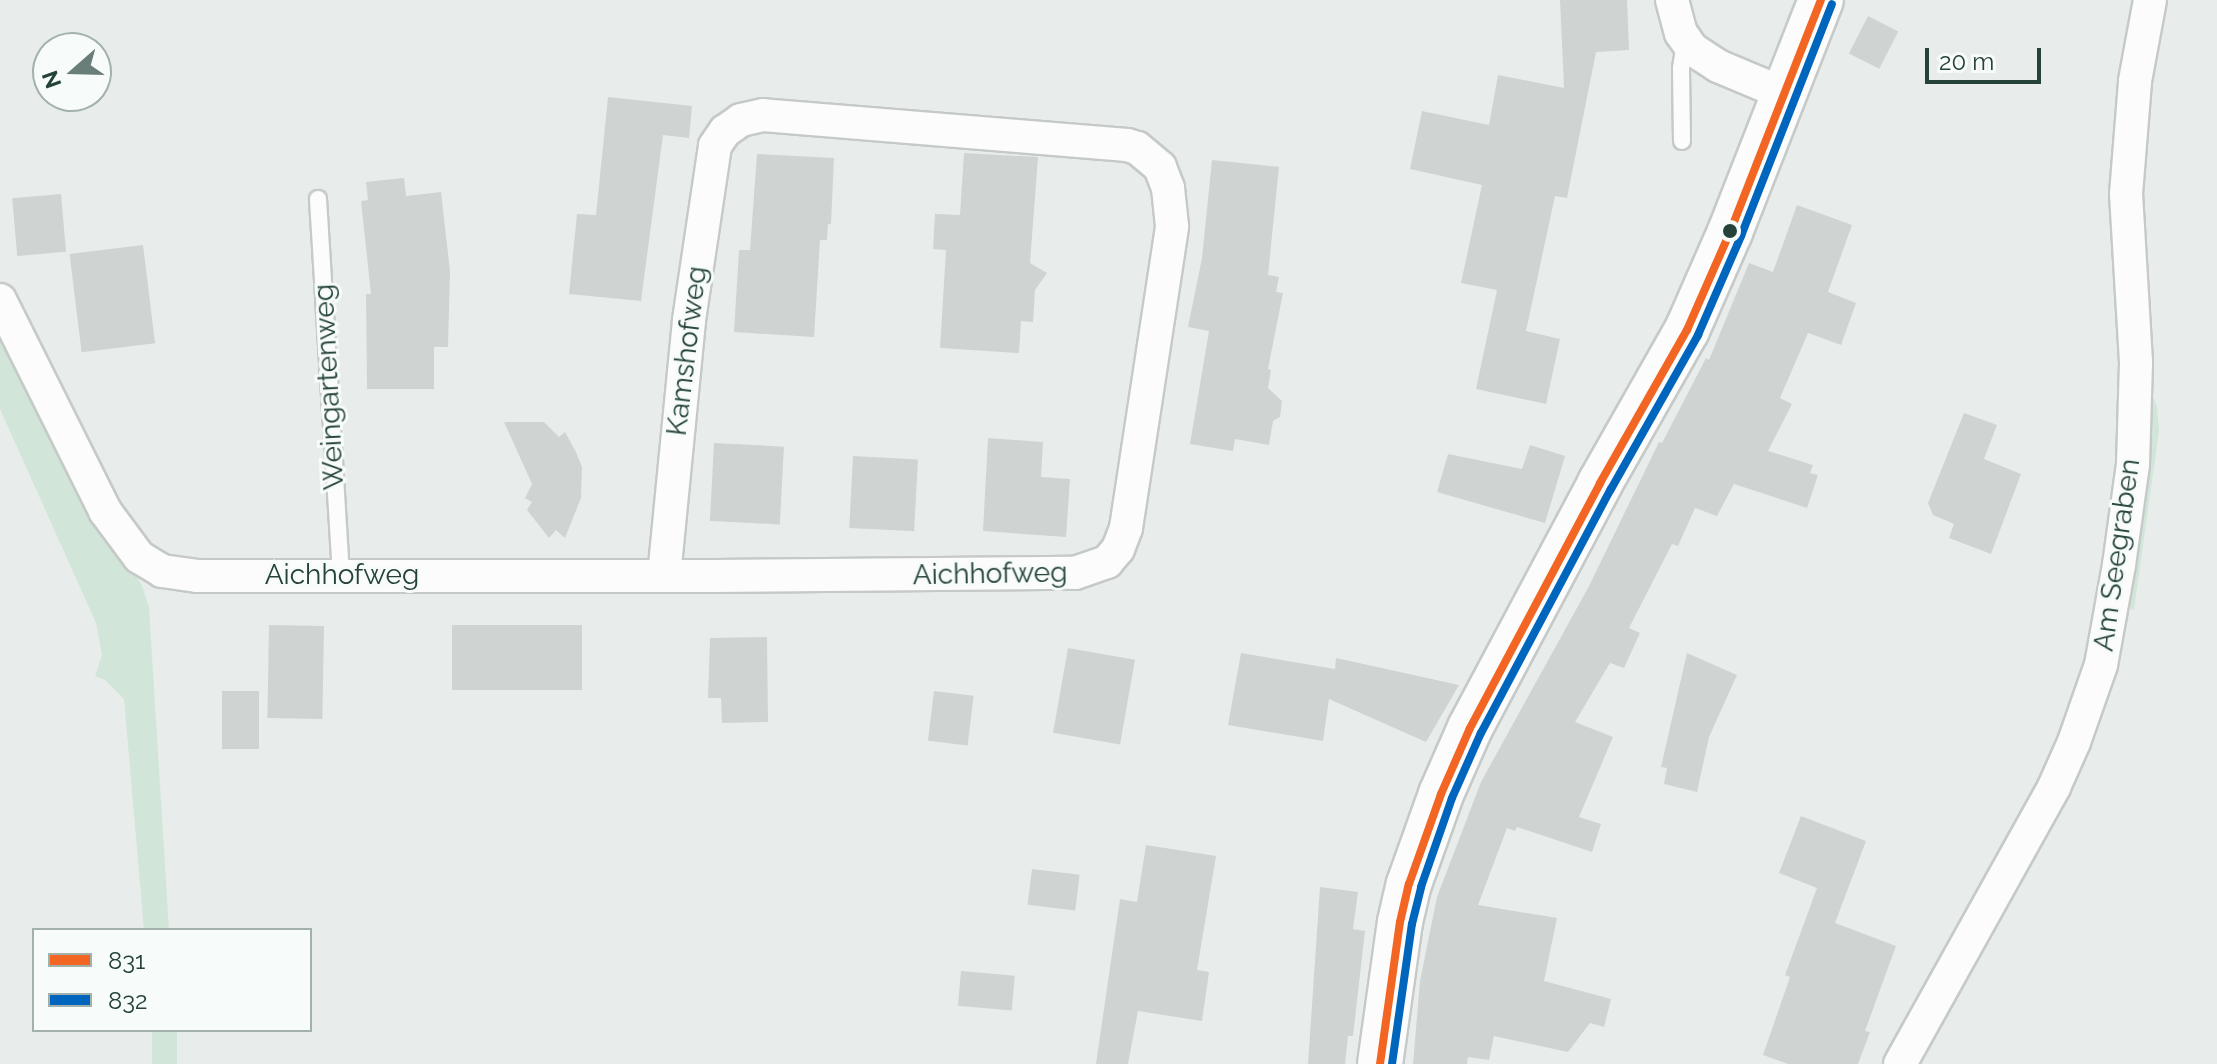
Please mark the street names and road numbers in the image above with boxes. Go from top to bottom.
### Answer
street label: Kamshofweg [660,264,714,438]
street label: Weingartenweg [307,283,351,491]
street label: Am Seegraben [2087,457,2147,653]
street label: Aichhofweg [912,556,1068,592]
street label: Aichhofweg [265,558,419,592]

